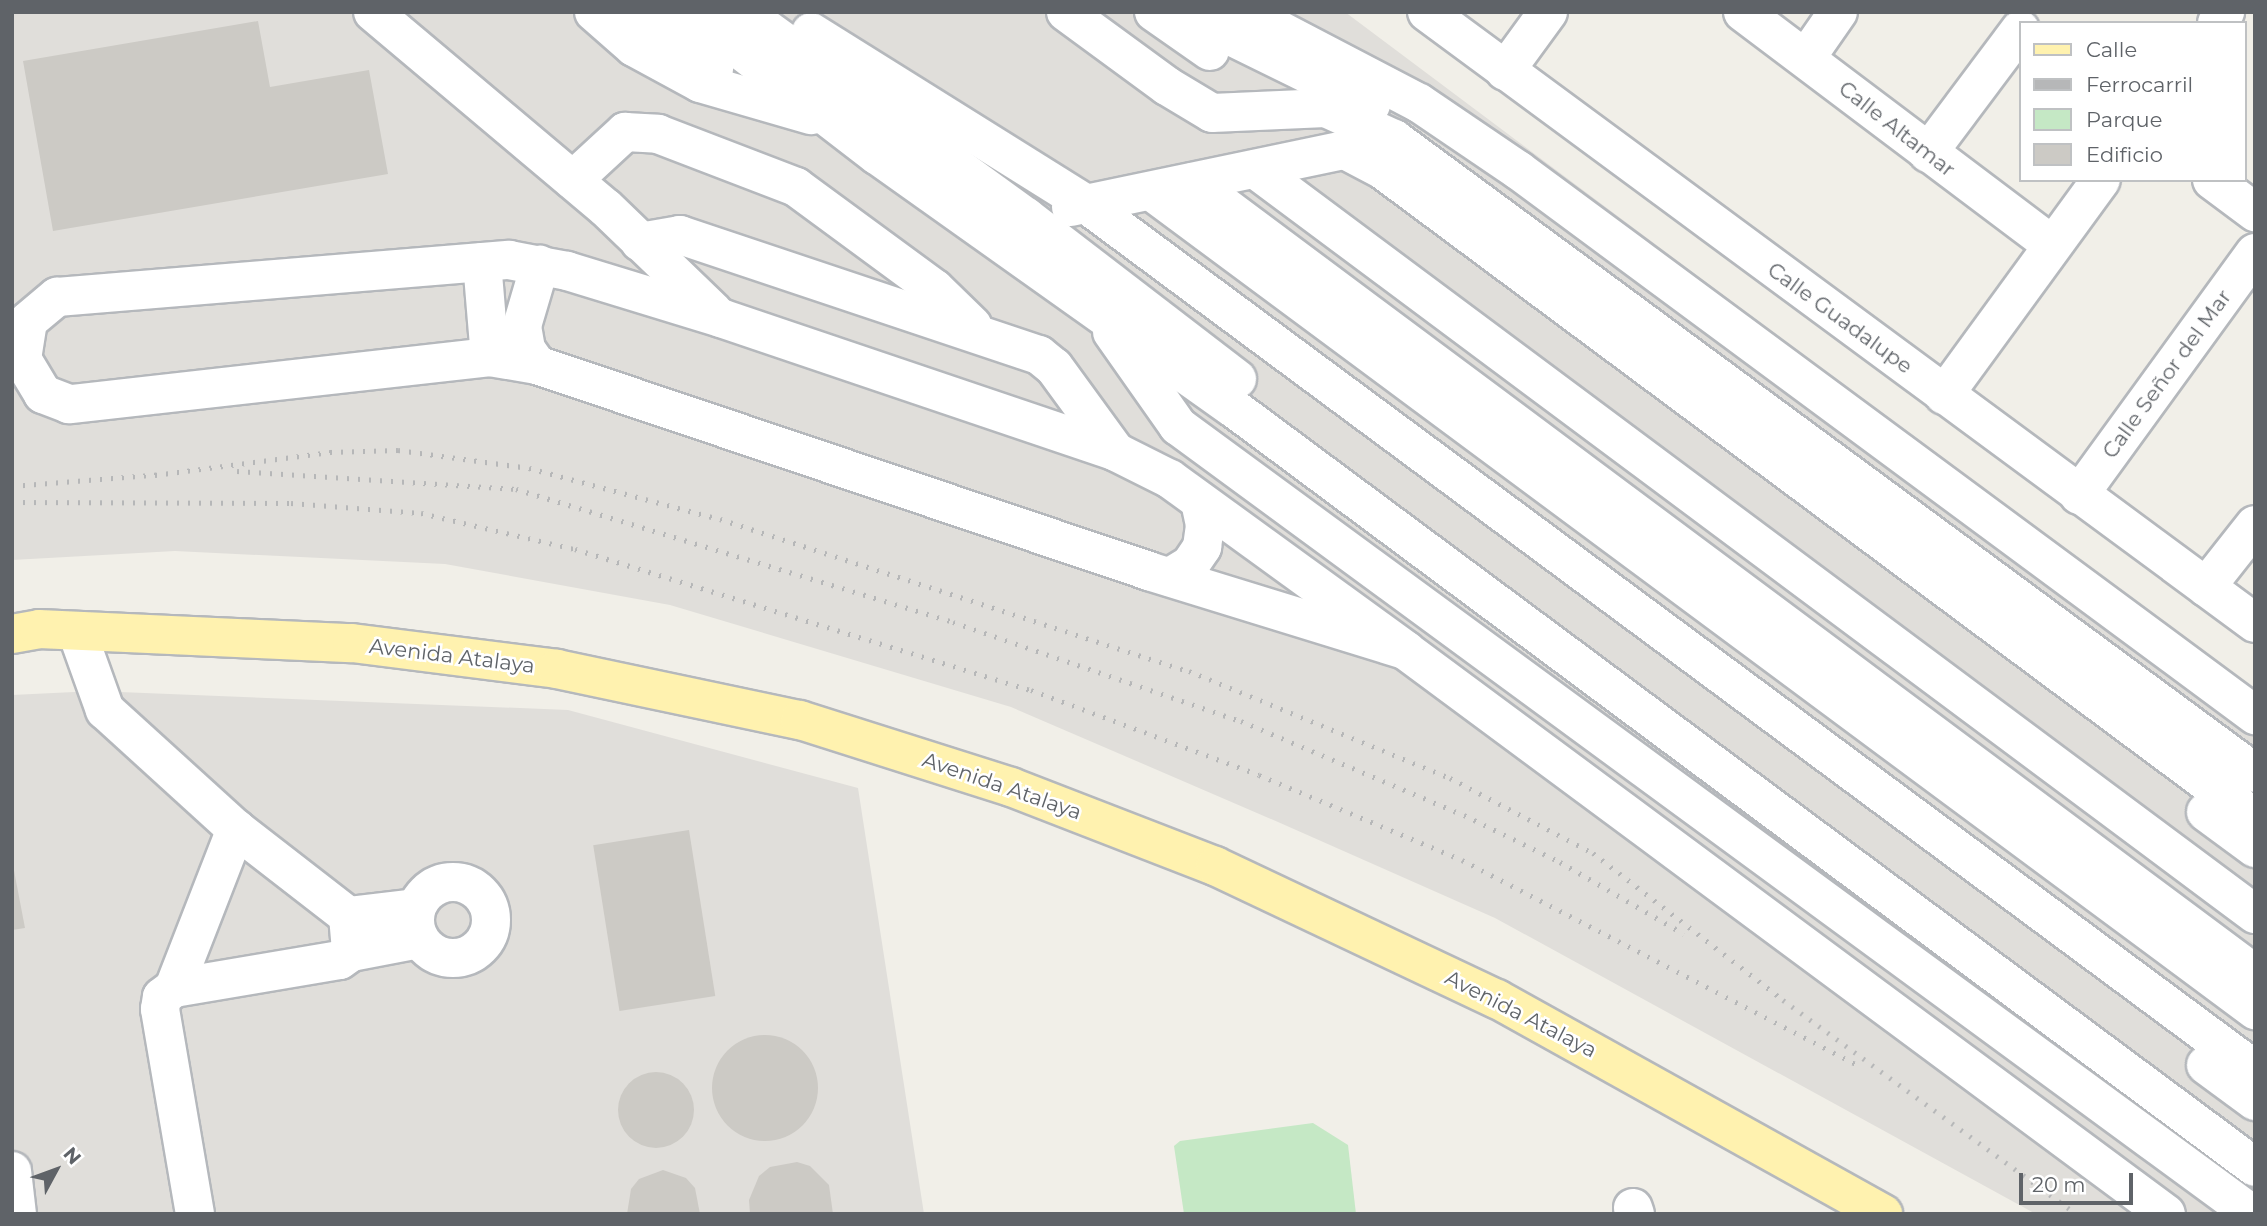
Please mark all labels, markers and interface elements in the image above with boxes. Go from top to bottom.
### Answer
legend [2018,21,2246,182]
text: Calle [2086,37,2137,62]
text: Ferrocarril [2086,72,2193,97]
street label: Calle Altamar [1834,76,1960,182]
text: Parque [2086,107,2162,132]
text: Edificio [2086,142,2163,167]
street label: Calle Guadalupe [1763,257,1917,379]
street label: Calle Señor del Mar [2097,285,2237,463]
street label: Avenida Atalaya [368,633,536,679]
street label: Avenida Atalaya [919,747,1085,825]
street label: Avenida Atalaya [1441,965,1601,1063]
north arrow [21,1135,91,1205]
text: N [59,1143,86,1169]
scale bar [2022,1160,2136,1204]
text: 20 m [2032,1172,2086,1197]

